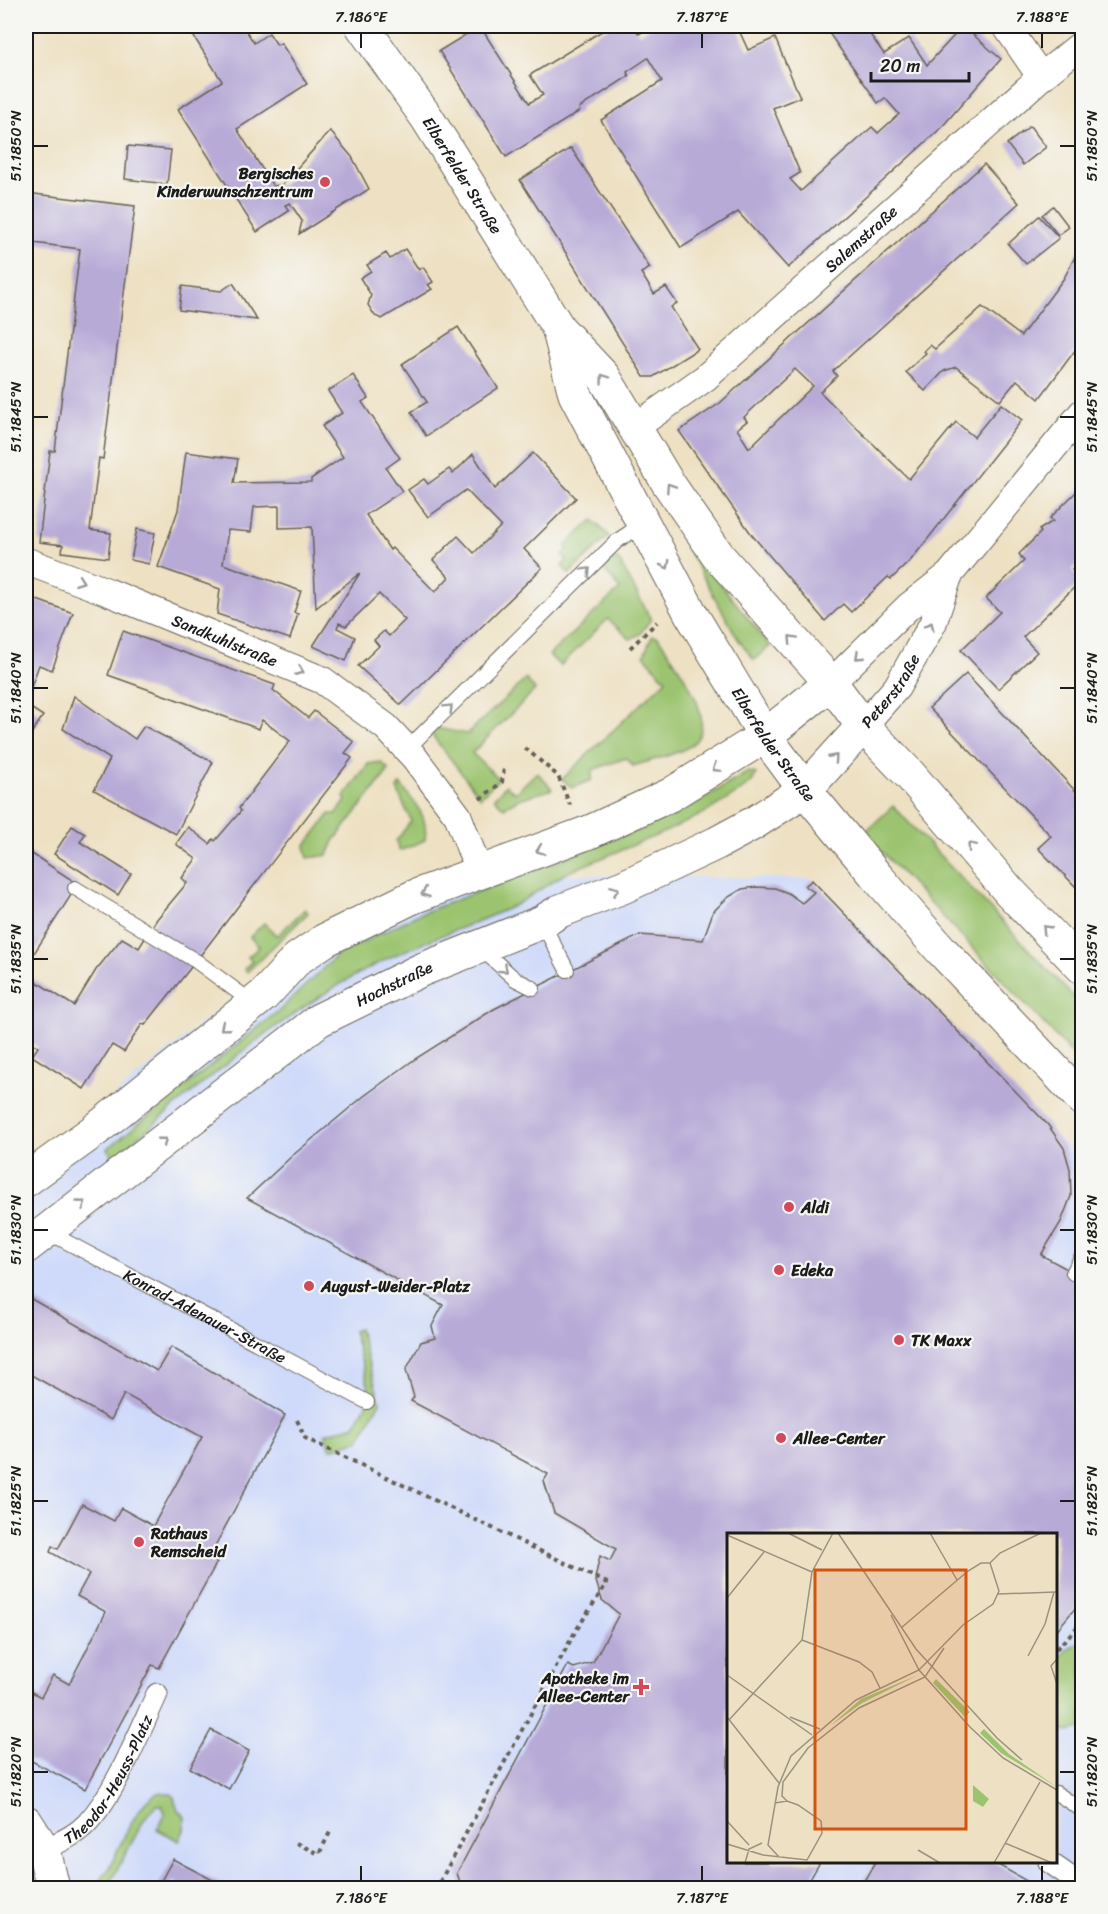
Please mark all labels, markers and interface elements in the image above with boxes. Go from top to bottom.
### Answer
text: 7.186°E [335,4,389,30]
text: 7.187°E [676,4,730,30]
text: 7.188°E [1016,4,1070,30]
scale bar [871,45,968,83]
text: 20 m [880,50,920,82]
text: 51.1850°N [3,110,29,182]
street label: Elberfelder Straße [415,110,511,240]
text: 51.1850°N [1079,110,1105,182]
place label: Bergisches Kinderwunschzentrum [156,159,314,206]
marker: Bergisches Kinderwunschzentrum [318,175,332,189]
street label: Salemstraße [817,197,904,279]
one-way arrow [600,374,611,385]
text: 51.1845°N [3,381,29,452]
text: 51.1845°N [1079,381,1105,452]
one-way arrow [666,483,678,493]
one-way arrow [659,559,670,570]
one-way arrow [580,567,591,578]
one-way arrow [74,574,85,587]
street label: Sandkuhlstraße [167,605,282,675]
one-way arrow [923,621,935,632]
one-way arrow [788,635,799,646]
street label: Peterstraße [853,648,928,734]
one-way arrow [856,649,866,660]
text: 51.1840°N [3,652,29,724]
text: 51.1840°N [1079,652,1105,724]
one-way arrow [293,664,304,676]
street label: Elberfelder Straße [724,681,824,808]
one-way arrow [441,704,452,715]
one-way arrow [827,754,838,765]
one-way arrow [712,761,722,773]
one-way arrow [535,842,545,855]
one-way arrow [967,842,978,853]
one-way arrow [608,885,619,897]
one-way arrow [420,886,431,898]
text: 51.1835°N [3,923,29,994]
text: 51.1835°N [1079,923,1105,994]
one-way arrow [1042,925,1053,936]
street label: Hochstraße [350,952,437,1015]
one-way arrow [497,962,508,973]
one-way arrow [220,1019,231,1030]
one-way arrow [157,1137,168,1148]
place label: Aldi [800,1193,830,1222]
text: 51.1830°N [3,1194,29,1265]
text: 51.1830°N [1079,1194,1105,1265]
one-way arrow [75,1200,86,1211]
marker: Aldi [782,1200,796,1214]
place label: Edeka [791,1256,834,1285]
street label: Konrad-Adenauer-Straße [118,1260,292,1371]
marker: Edeka [772,1263,786,1277]
place label: August-Weider-Platz [320,1272,471,1301]
marker: August-Weider-Platz [302,1279,316,1293]
place label: TK Maxx [911,1326,972,1355]
marker: TK Maxx [892,1333,906,1347]
place label: Allee-Center [792,1424,886,1453]
marker: Allee-Center [774,1431,788,1445]
text: 51.1825°N [3,1465,29,1536]
text: 51.1825°N [1079,1465,1105,1536]
place label: Rathaus Remscheid [150,1519,228,1566]
inset map [727,1533,1057,1863]
marker: Rathaus Remscheid [132,1535,146,1549]
place label: Apotheke im Allee-Center [536,1664,630,1711]
marker: Apotheke im Allee-Center [634,1680,648,1694]
street label: Theodor-Heuss-Platz [58,1709,161,1852]
text: 51.1820°N [3,1736,29,1807]
text: 51.1820°N [1079,1736,1105,1807]
text: 7.186°E [335,1885,389,1911]
text: 7.187°E [676,1885,730,1911]
text: 7.188°E [1016,1885,1070,1911]

